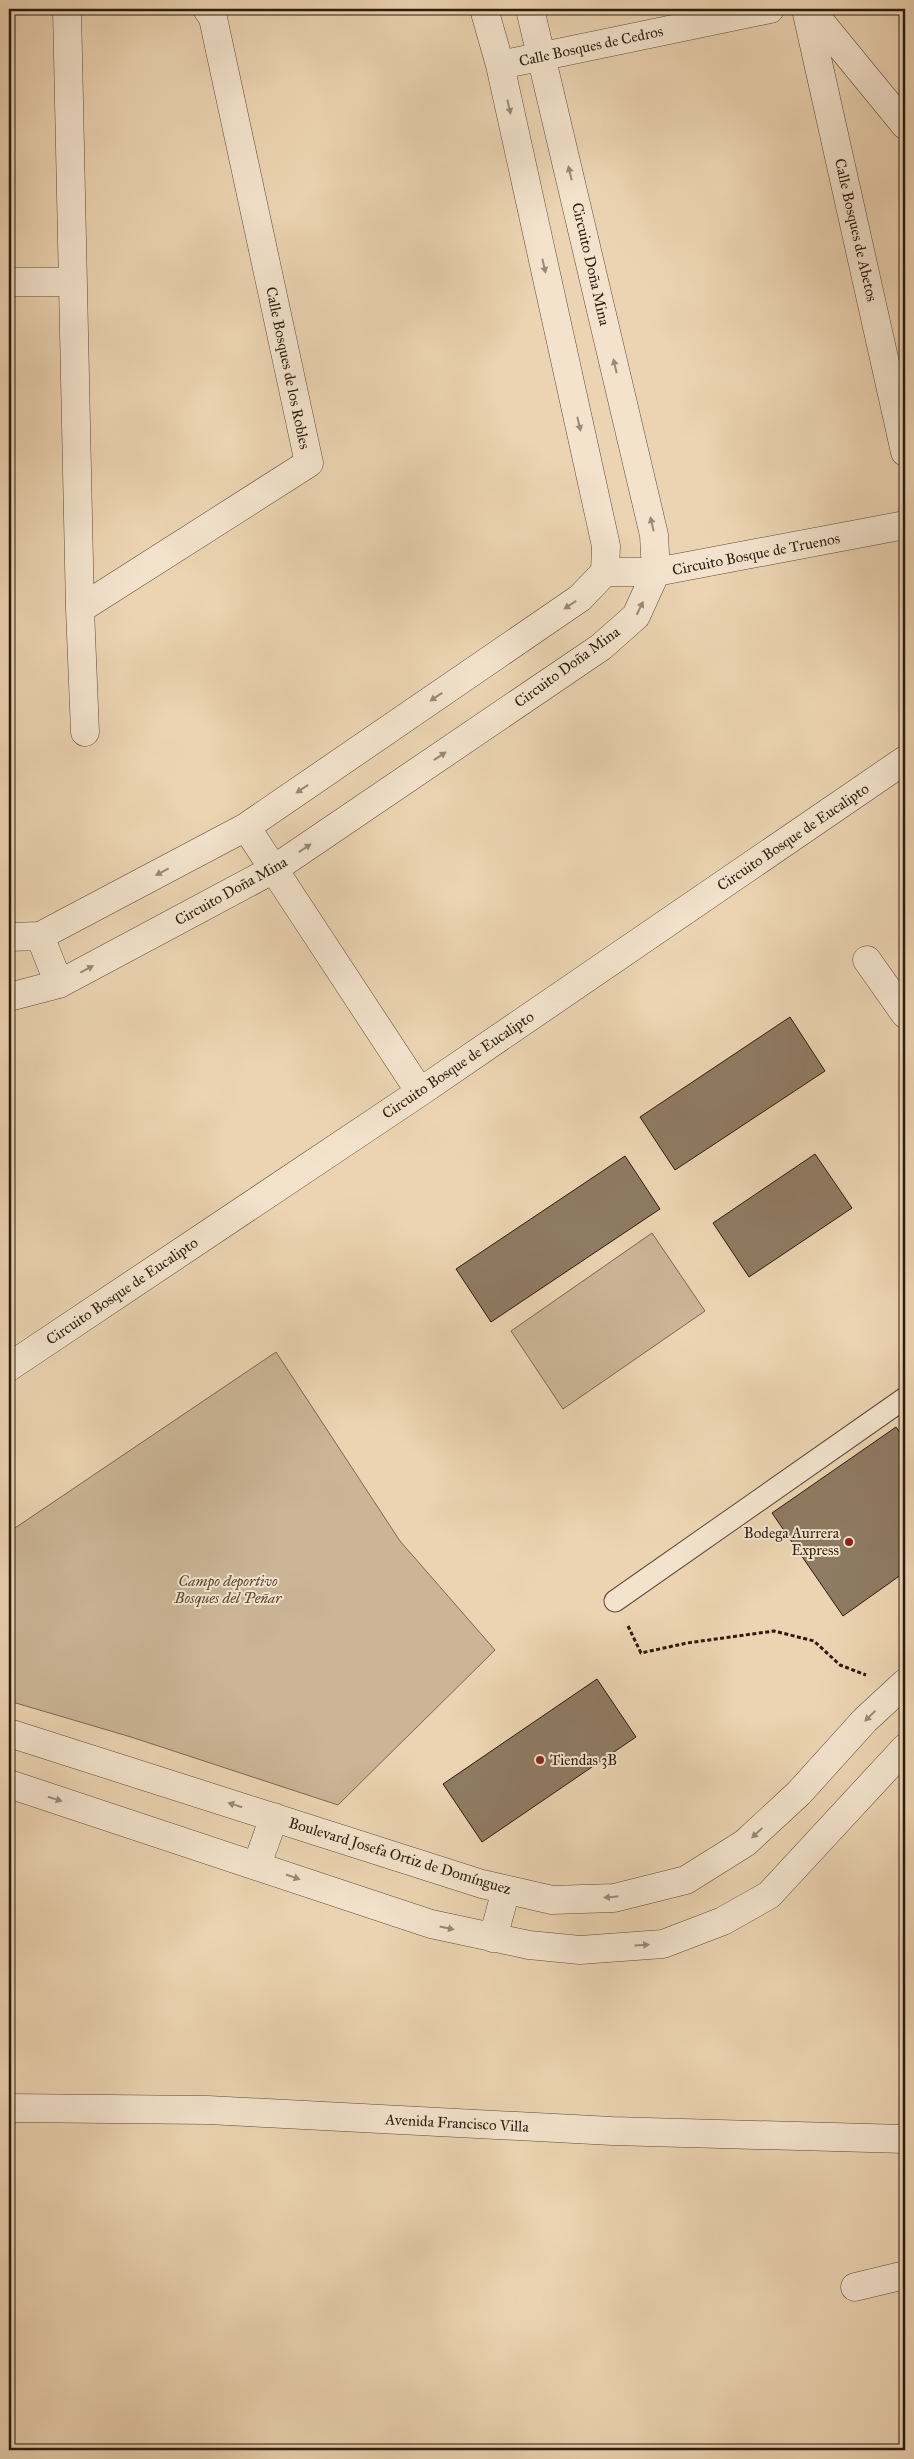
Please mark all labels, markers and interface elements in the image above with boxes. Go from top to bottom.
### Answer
street label: Calle Bosques de Cedros [517,22,665,71]
one-way arrow [505,99,513,115]
street label: Calle Bosques de Abetos [830,157,881,304]
one-way arrow [566,166,574,181]
street label: Circuito Doña Mina [568,201,614,328]
one-way arrow [540,258,548,273]
street label: Calle Bosques de los Robles [261,285,314,451]
one-way arrow [611,358,619,373]
one-way arrow [575,417,583,432]
one-way arrow [648,516,656,531]
street label: Circuito Bosque de Truenos [671,529,842,580]
one-way arrow [563,600,577,610]
one-way arrow [635,601,644,616]
street label: Circuito Doña Mina [511,622,624,711]
one-way arrow [429,692,443,702]
one-way arrow [433,752,447,761]
street label: Circuito Bosque de Eucalipto [714,779,873,895]
one-way arrow [295,784,309,794]
one-way arrow [299,843,312,853]
street label: Circuito Doña Mina [172,852,291,929]
one-way arrow [155,868,169,876]
one-way arrow [80,965,94,973]
street label: Circuito Bosque de Eucalipto [379,1007,538,1123]
street label: Circuito Bosque de Eucalipto [43,1233,202,1349]
place label: Bodega Aurrera Express [744,1524,840,1559]
marker: Bodega Aurrera Express [843,1536,855,1548]
park label: Campo deportivo Bosques del Peñar [174,1572,282,1607]
one-way arrow [864,1710,876,1722]
place label: Tiendas 3B [550,1751,617,1769]
marker: Tiendas 3B [534,1754,546,1766]
one-way arrow [48,1796,63,1804]
one-way arrow [228,1801,243,1808]
street label: Boulevard Josefa Ortiz de Domínguez [286,1814,513,1899]
one-way arrow [750,1827,763,1838]
one-way arrow [285,1874,300,1881]
one-way arrow [603,1893,619,1901]
one-way arrow [440,1924,456,1932]
one-way arrow [635,1941,651,1949]
street label: Avenida Francisco Villa [384,2110,530,2136]

